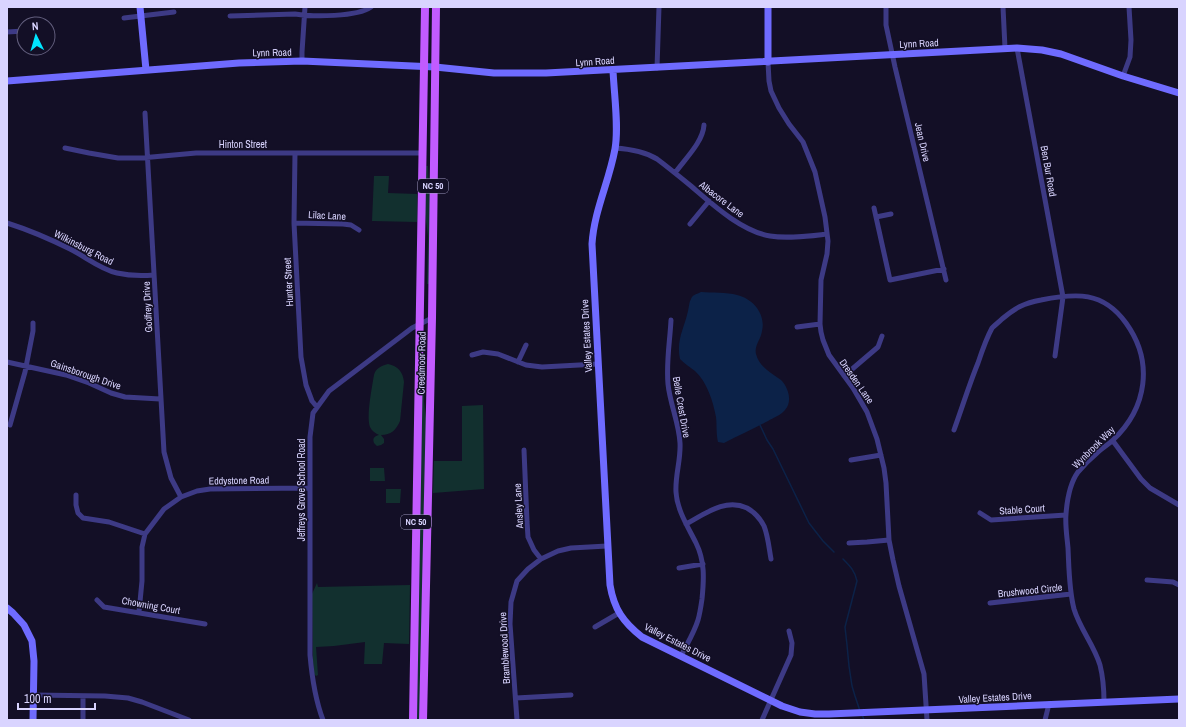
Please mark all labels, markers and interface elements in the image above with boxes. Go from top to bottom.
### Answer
north arrow [16,16,56,56]
text: N [31,19,39,33]
street label: Lynn Road [899,36,939,51]
street label: Lynn Road [252,46,292,59]
street label: Lynn Road [575,54,615,69]
street label: Jean Drive [912,121,933,163]
street label: Hinton Street [219,138,268,151]
street label: Ben Bur Road [1038,145,1059,198]
street label: Albacore Lane [696,178,747,221]
road number: NC 50 [418,179,448,193]
street label: Lilac Lane [308,208,347,223]
street label: Wilkinsburg Road [52,227,116,268]
street label: Hunter Street [281,257,296,307]
street label: Godfrey Drive [140,281,155,333]
street label: Valley Estates Drive [578,299,595,373]
street label: Creedmoor Road [414,331,429,395]
street label: Gainsborough Drive [49,356,123,393]
street label: Dresden Lane [836,356,877,406]
street label: Belle Crest Drive [670,375,693,439]
street label: Wynbrook Way [1069,423,1118,471]
street label: Jeffreys Grove School Road [295,439,308,541]
street label: Eddystone Road [209,473,269,488]
street label: Ansley Lane [511,483,526,530]
street label: Stable Court [999,501,1046,518]
road number: NC 50 [401,515,431,529]
street label: Brushwood Circle [997,581,1063,600]
street label: Chowning Court [121,594,182,617]
street label: Bramblewood Drive [496,611,513,684]
street label: Valley Estates Drive [642,620,714,665]
scale bar [18,685,95,711]
street label: Valley Estates Drive [958,689,1032,706]
text: 100 m [24,691,51,707]

